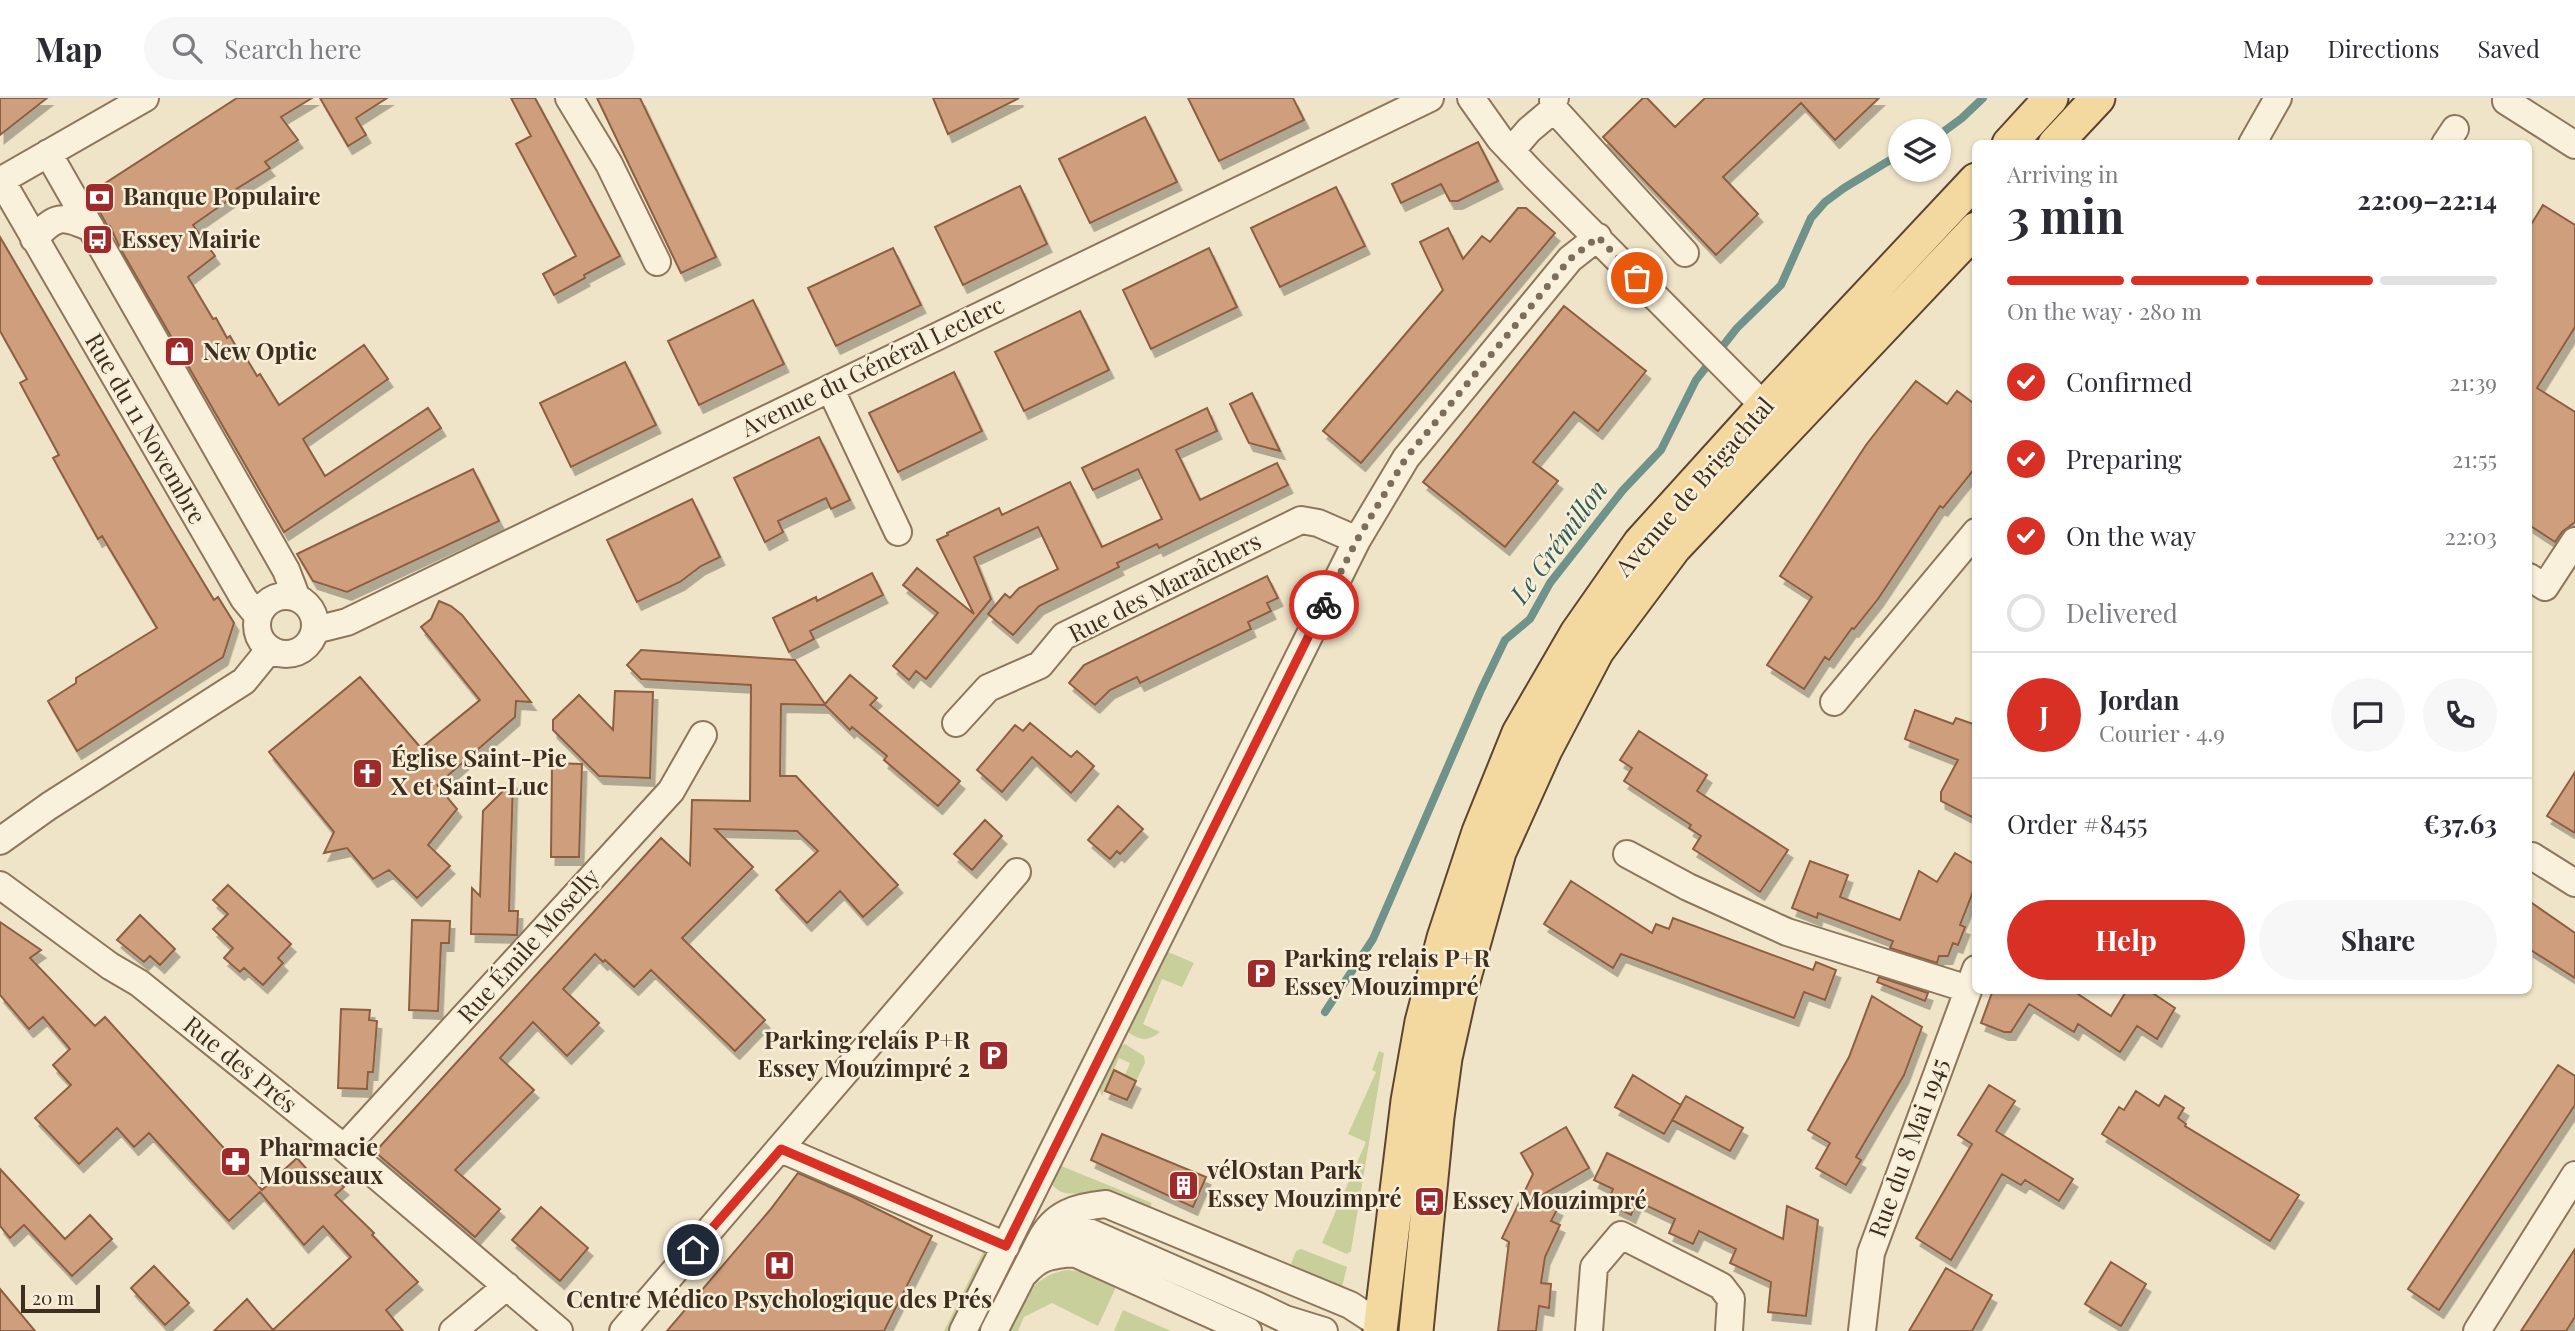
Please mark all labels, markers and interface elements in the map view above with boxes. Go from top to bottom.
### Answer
search box [144,17,634,80]
text: Map [35,26,102,70]
icon: search [168,29,206,67]
text: Search here [224,31,362,66]
text: Map [2243,32,2289,64]
text: Directions [2327,32,2440,64]
text: Saved [2478,32,2540,64]
map controls [1888,119,1951,182]
button: layers [1888,119,1951,182]
text: Arriving in [2007,158,2119,189]
place label: Banque Populaire [123,179,321,211]
bank icon: Banque Populaire [83,180,117,214]
text: 22:09–22:14 [2357,182,2497,217]
text: 3 min [2007,184,2124,246]
place label: Essey Mairie [121,222,261,254]
bus stop icon: Essey Mairie [81,223,115,257]
pin [1607,248,1667,308]
icon: bag [1618,259,1656,297]
street label: Avenue du Général Leclerc [735,288,1009,443]
text: On the way · 280 m [2007,295,2202,326]
street label: Rue du 11 Novembre [79,327,214,529]
place label: New Optic [203,334,317,366]
shop icon: New Optic [163,335,197,369]
icon: check [2007,363,2045,401]
text: Confirmed [2066,364,2193,399]
text: 21:39 [2449,366,2497,397]
street label: Avenue de Brigachtal [1606,389,1780,583]
icon: check [2007,440,2045,478]
text: Preparing [2066,441,2182,476]
text: 21:55 [2452,443,2497,474]
water label: Le Grémillon [1501,472,1614,611]
icon: check [2007,517,2045,555]
text: On the way [2066,518,2196,553]
text: 22:03 [2445,520,2497,551]
street label: Rue des Maraîchers [1062,524,1266,649]
courier [1289,570,1359,640]
icon: bike [1305,586,1343,624]
text: Delivered [2066,595,2178,630]
button: chat [2331,678,2405,752]
button: phone [2423,678,2497,752]
text: Jordan [2099,682,2179,717]
text: J [2039,698,2049,733]
text: Courier · 4.9 [2099,717,2225,748]
place label: Église Saint-Pie X et Saint-Luc [391,741,567,801]
church icon: Église Saint-Pie X et Saint-Luc [351,756,385,790]
text: Order #8455 [2007,806,2148,841]
text: €37.63 [2423,806,2497,841]
street label: Rue Émile Moselly [449,861,606,1029]
button: Help [2007,900,2245,980]
button: Share [2259,900,2497,980]
place label: Parking relais P+R Essey Mouzimpré [1284,941,1491,1001]
parking icon: Parking relais P+R Essey Mouzimpré [1244,956,1278,990]
street label: Rue des Prés [178,1008,305,1119]
place label: Parking relais P+R Essey Mouzimpré 2 [758,1023,971,1083]
parking icon: Parking relais P+R Essey Mouzimpré 2 [976,1038,1010,1072]
street label: Rue du 8 Mai 1945 [1860,1053,1954,1241]
place label: Pharmacie Mousseaux [259,1130,383,1190]
pharmacy icon: Pharmacie Mousseaux [219,1145,253,1179]
place label: vélOstan Park Essey Mouzimpré [1206,1153,1402,1213]
building icon: vélOstan Park Essey Mouzimpré [1167,1168,1201,1202]
place label: Essey Mouzimpré [1452,1183,1647,1215]
bus stop icon: Essey Mouzimpré [1412,1184,1446,1218]
pin [663,1220,723,1280]
icon: home [674,1231,712,1269]
hospital icon: Centre Médico Psychologique des Prés [762,1249,796,1283]
scale bar [21,1282,100,1314]
place label: Centre Médico Psychologique des Prés [566,1282,992,1314]
text: 20 m [32,1284,74,1310]

